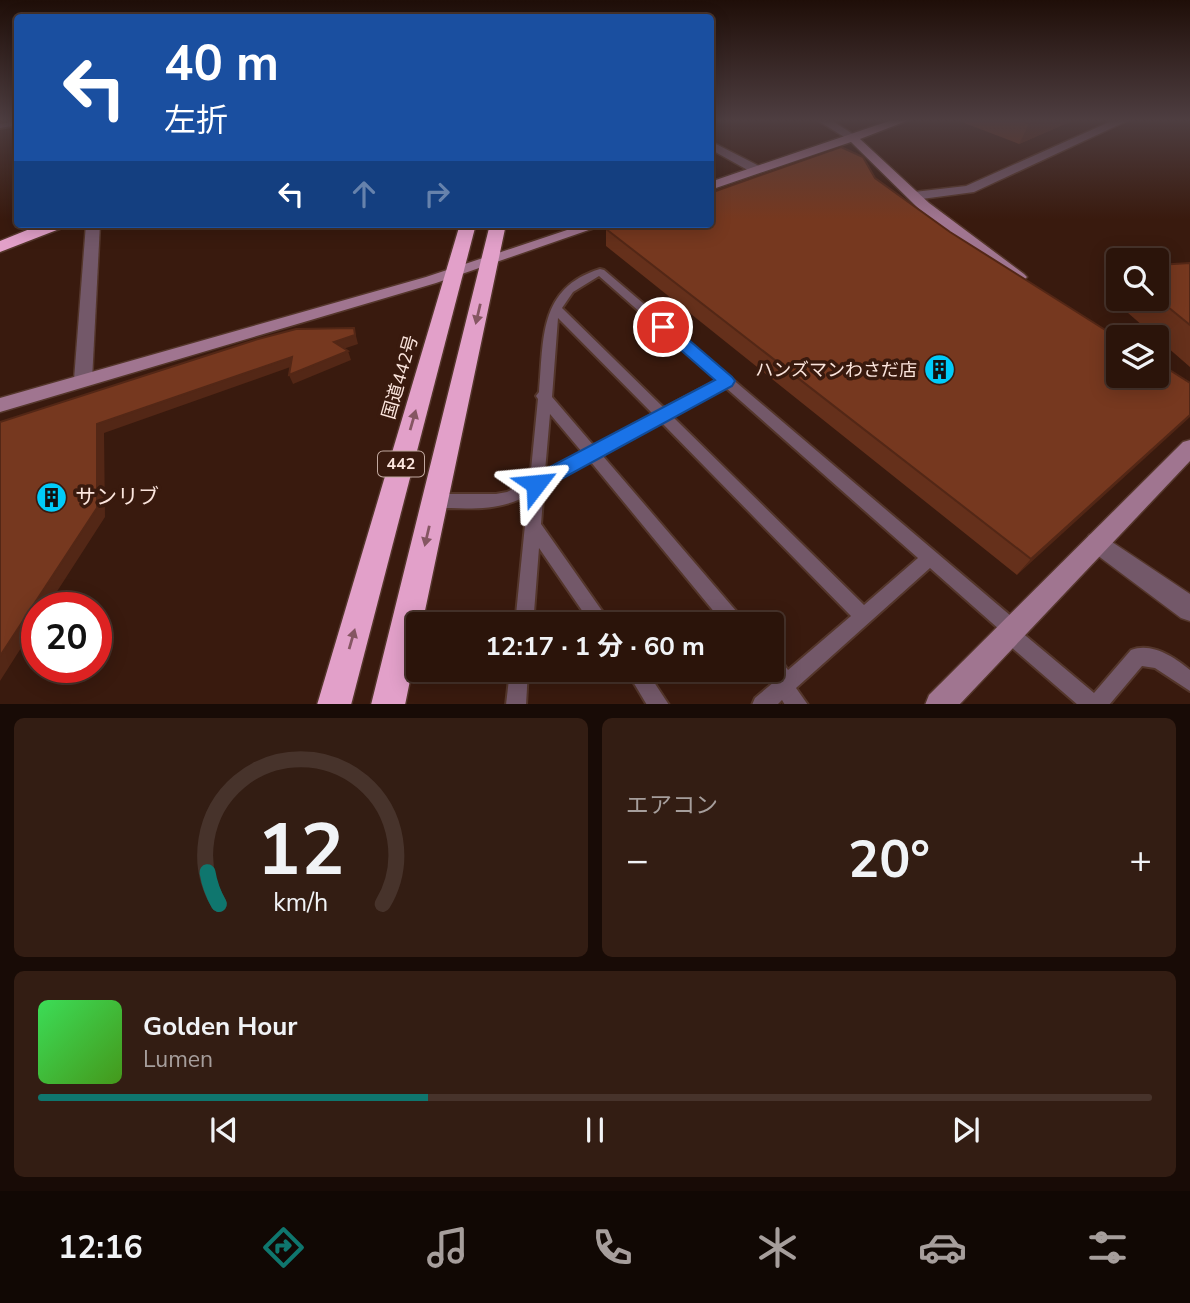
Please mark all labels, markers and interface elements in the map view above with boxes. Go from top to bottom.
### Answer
text: 40 m [164,30,279,97]
icon: left [49,42,140,133]
text: 左折 [164,99,228,142]
icon: left [272,175,310,213]
icon: ahead [345,175,383,213]
icon: right [418,175,456,213]
map controls [1106,248,1169,388]
button: search [1106,248,1169,311]
pin [633,297,693,357]
one-way arrow [472,303,483,325]
icon: arrive [644,308,682,346]
button: layers [1106,325,1169,388]
street label: 国道442号 [377,332,423,422]
building icon: ハンズマンわさだ店 [923,353,957,387]
place label: ハンズマンわさだ店 [755,358,917,382]
one-way arrow [409,409,419,430]
position arrow [499,447,573,521]
road number: 442 [378,452,424,477]
building icon: サンリブ [35,480,69,514]
place label: サンリブ [75,483,159,511]
one-way arrow [421,525,432,547]
speed limit sign: 20 [21,592,112,683]
one-way arrow [348,628,358,649]
text: 12:17 · 1 分 · 60 m [485,629,705,664]
text: エアコン [626,790,718,821]
text: 12 [257,800,345,900]
text: 20° [848,824,930,895]
text: − [626,835,649,886]
text: + [1129,835,1152,886]
text: km/h [273,885,329,919]
text: Golden Hour [143,1009,298,1044]
text: Lumen [143,1044,213,1075]
icon: previous [205,1111,243,1149]
icon: pause [576,1111,614,1149]
icon: next [947,1111,985,1149]
icon: directions [259,1223,308,1272]
icon: music [423,1223,472,1272]
icon: phone [588,1223,637,1272]
icon: climate [753,1223,802,1272]
icon: car [918,1223,967,1272]
icon: filters [1083,1223,1132,1272]
text: 12:16 [58,1226,143,1269]

